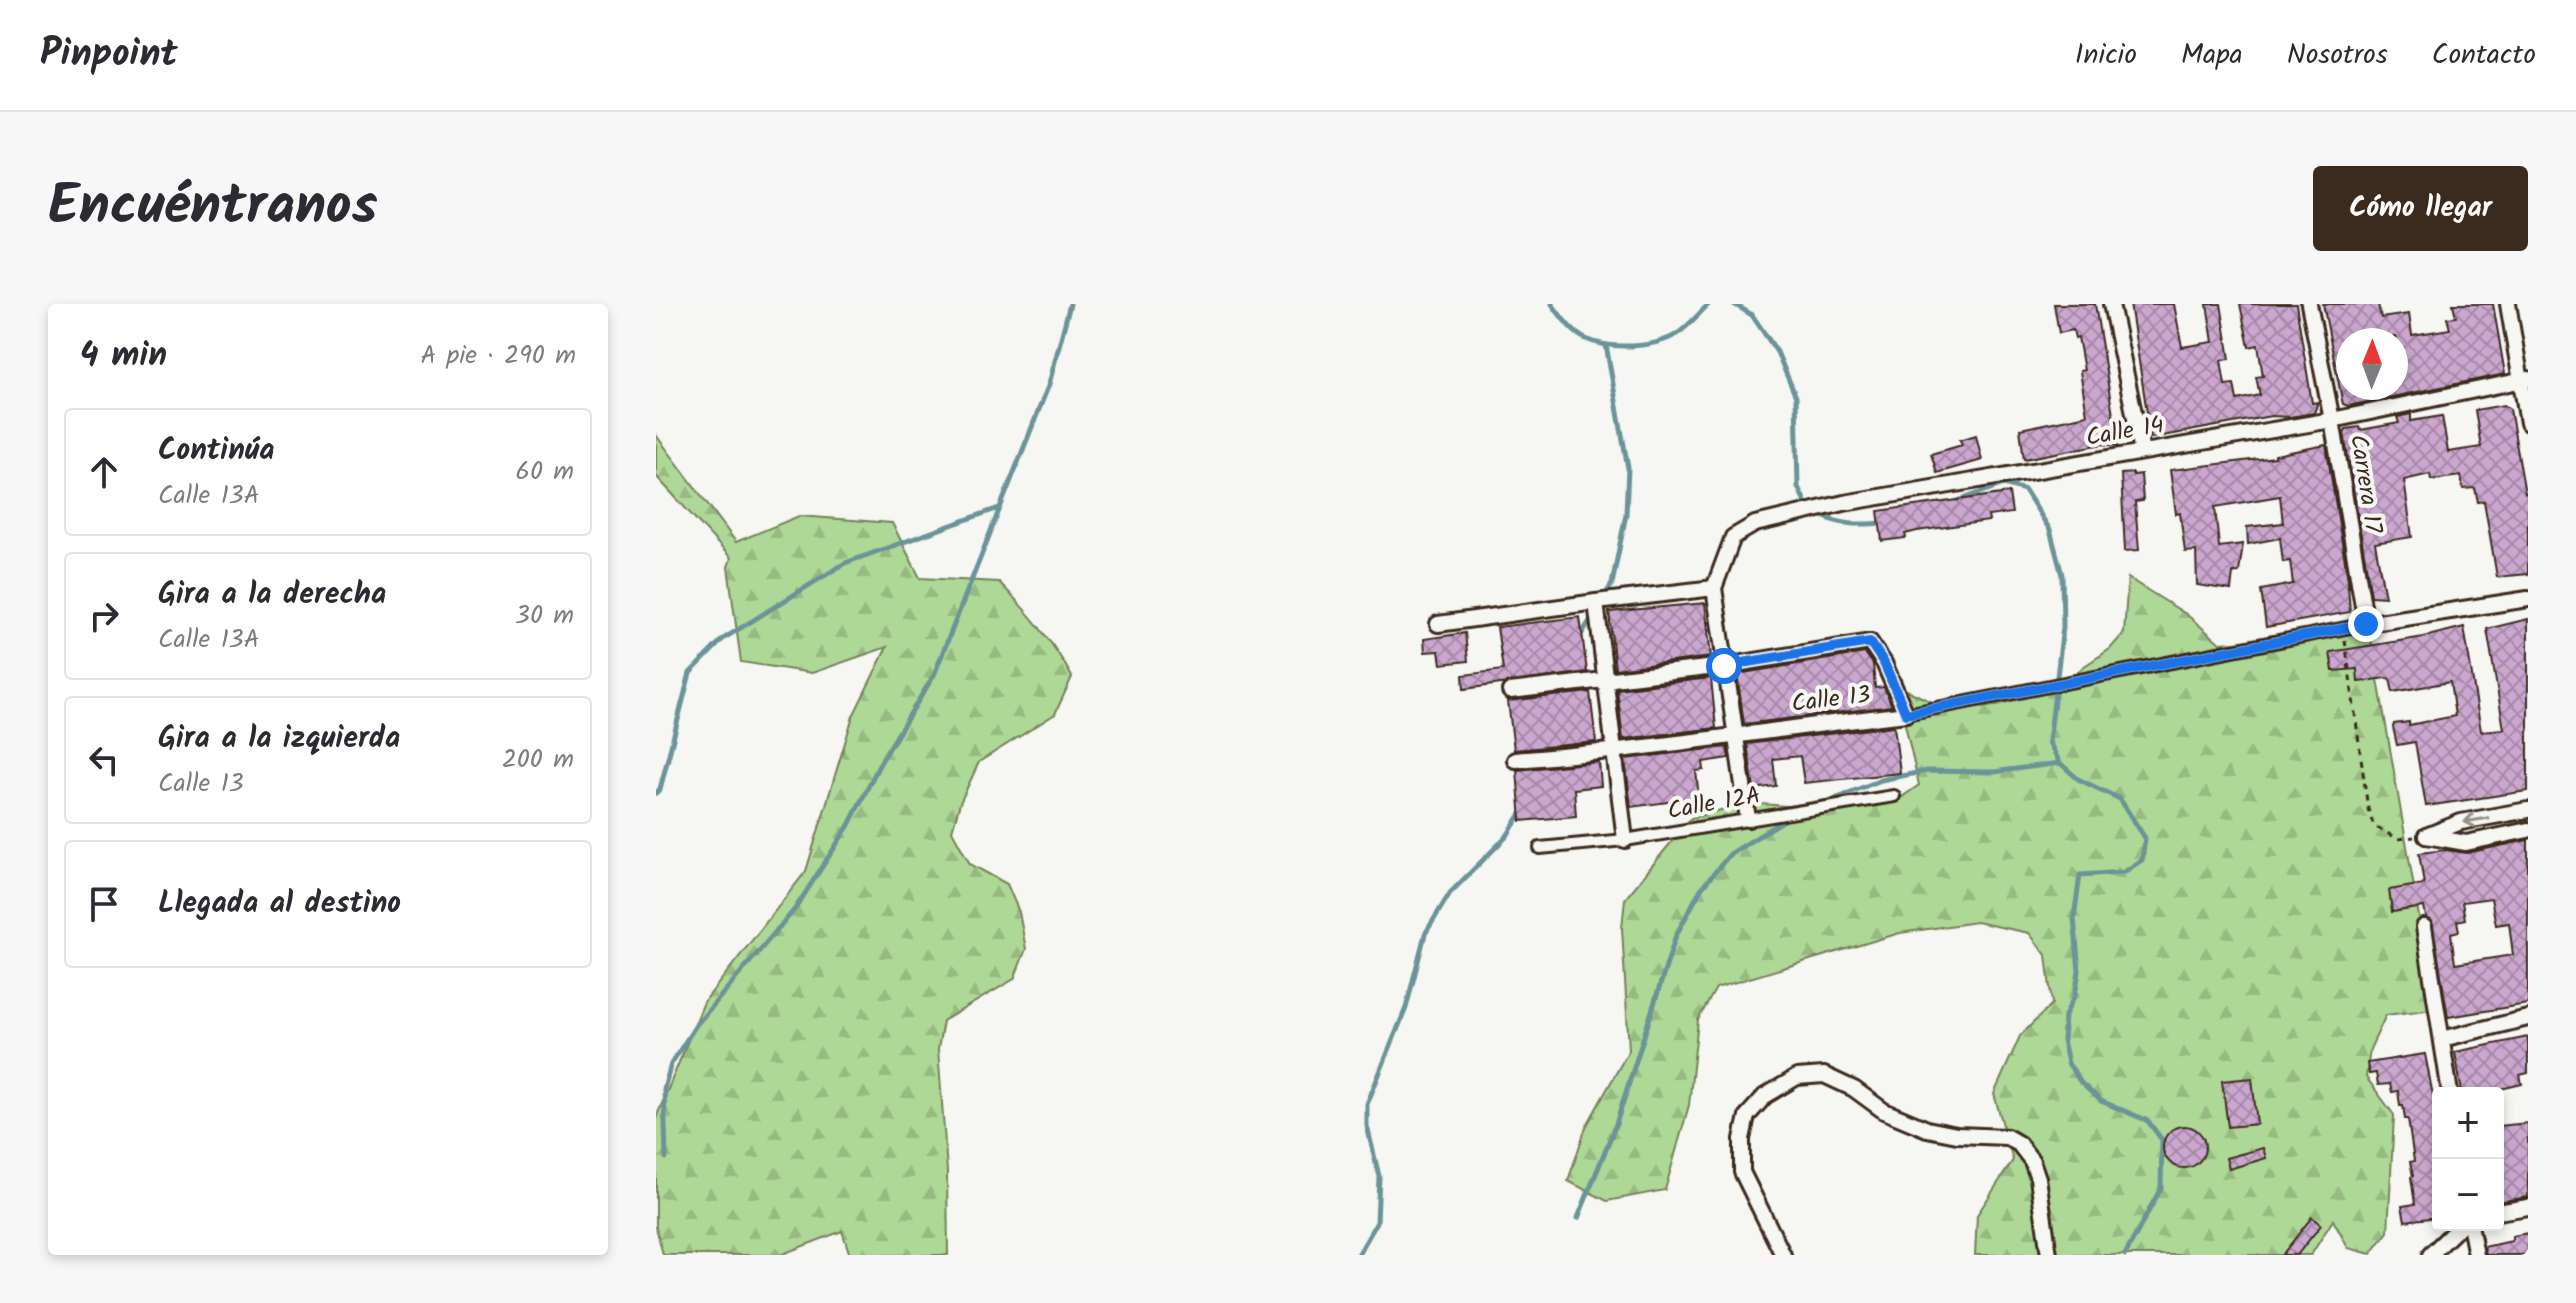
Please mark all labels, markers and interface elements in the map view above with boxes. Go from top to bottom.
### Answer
text: Pinpoint [40,25,178,85]
text: Inicio [2075,33,2137,78]
text: Mapa [2181,33,2243,78]
text: Nosotros [2287,33,2388,78]
text: Contacto [2432,33,2536,78]
text: Encuéntranos [48,163,378,253]
button: Cómo llegar [2313,166,2528,251]
north arrow [2336,328,2408,400]
text: 4 min [80,329,167,383]
text: A pie · 290 m [421,335,576,377]
street label: Calle 14 [2083,406,2167,458]
text: Continúa [158,427,274,475]
street label: Carrera 17 [2338,432,2392,537]
icon: ahead [82,450,126,494]
text: 60 m [515,451,574,493]
text: Calle 13A [158,475,259,517]
text: Gira a la derecha [158,571,386,619]
icon: right [82,594,126,638]
text: 30 m [515,595,574,637]
route end [2348,606,2384,642]
text: Calle 13A [158,619,259,661]
route start [1706,648,1742,684]
street label: Calle 13 [1789,676,1873,724]
text: Gira a la izquierda [158,715,400,763]
icon: left [82,738,126,782]
text: 200 m [502,739,574,781]
text: Calle 13 [158,763,244,805]
street label: Calle 12A [1664,777,1764,831]
one-way arrow [2464,813,2489,828]
text: Llegada al destino [158,880,401,928]
icon: arrive [82,882,126,926]
map controls [2432,1087,2504,1231]
button: + [2432,1087,2504,1159]
button: − [2432,1159,2504,1231]

